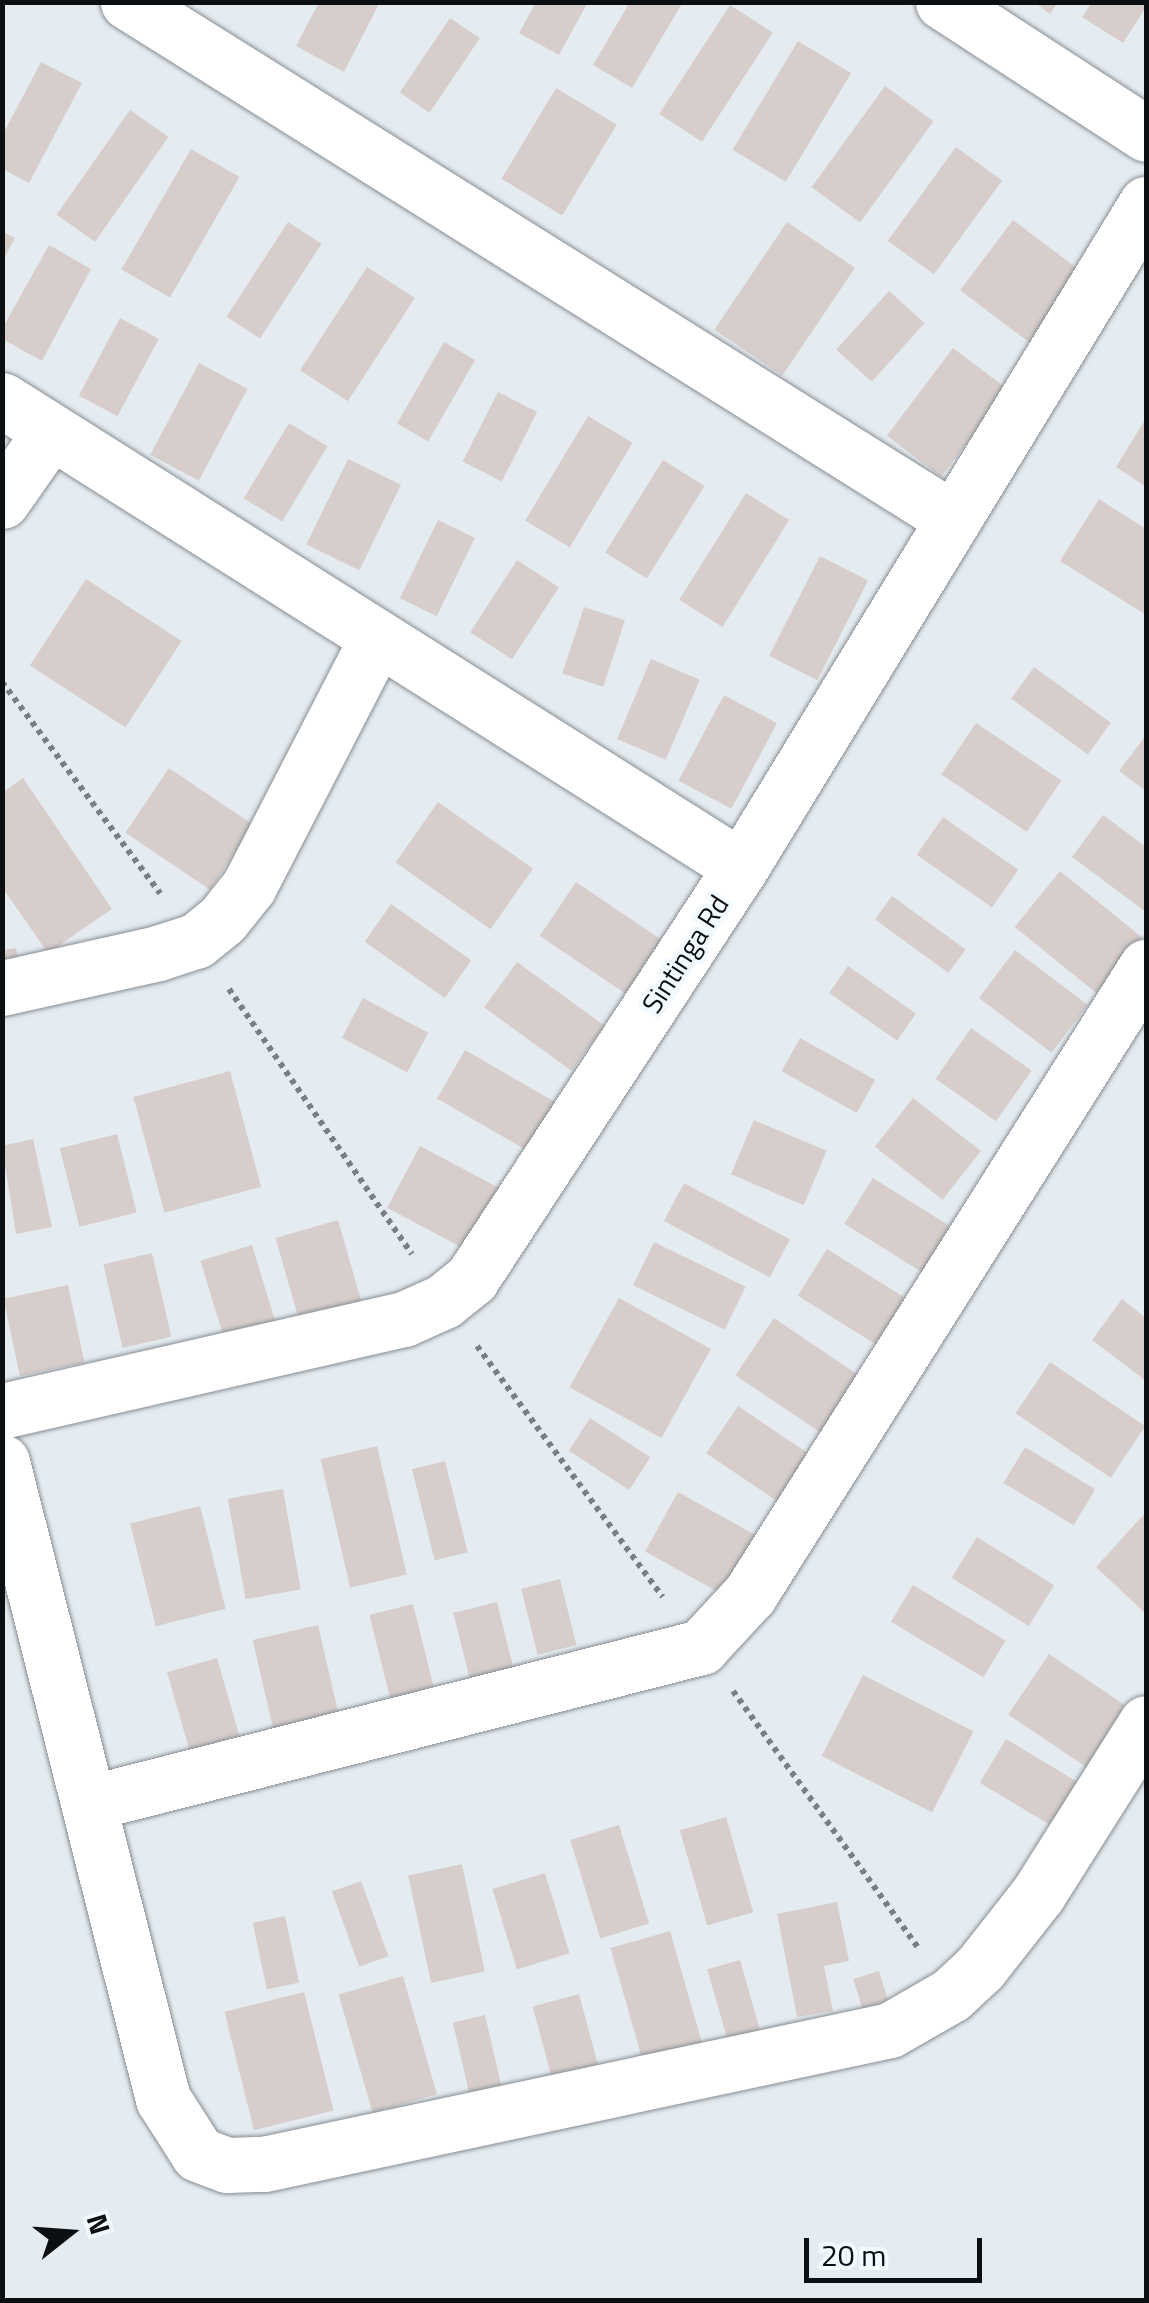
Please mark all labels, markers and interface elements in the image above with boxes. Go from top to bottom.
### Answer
street label: Sintinga Rd [635,889,735,1019]
north arrow [20,2183,120,2283]
text: N [76,2209,123,2240]
scale bar [809,2218,986,2280]
text: 20 m [821,2232,886,2278]

